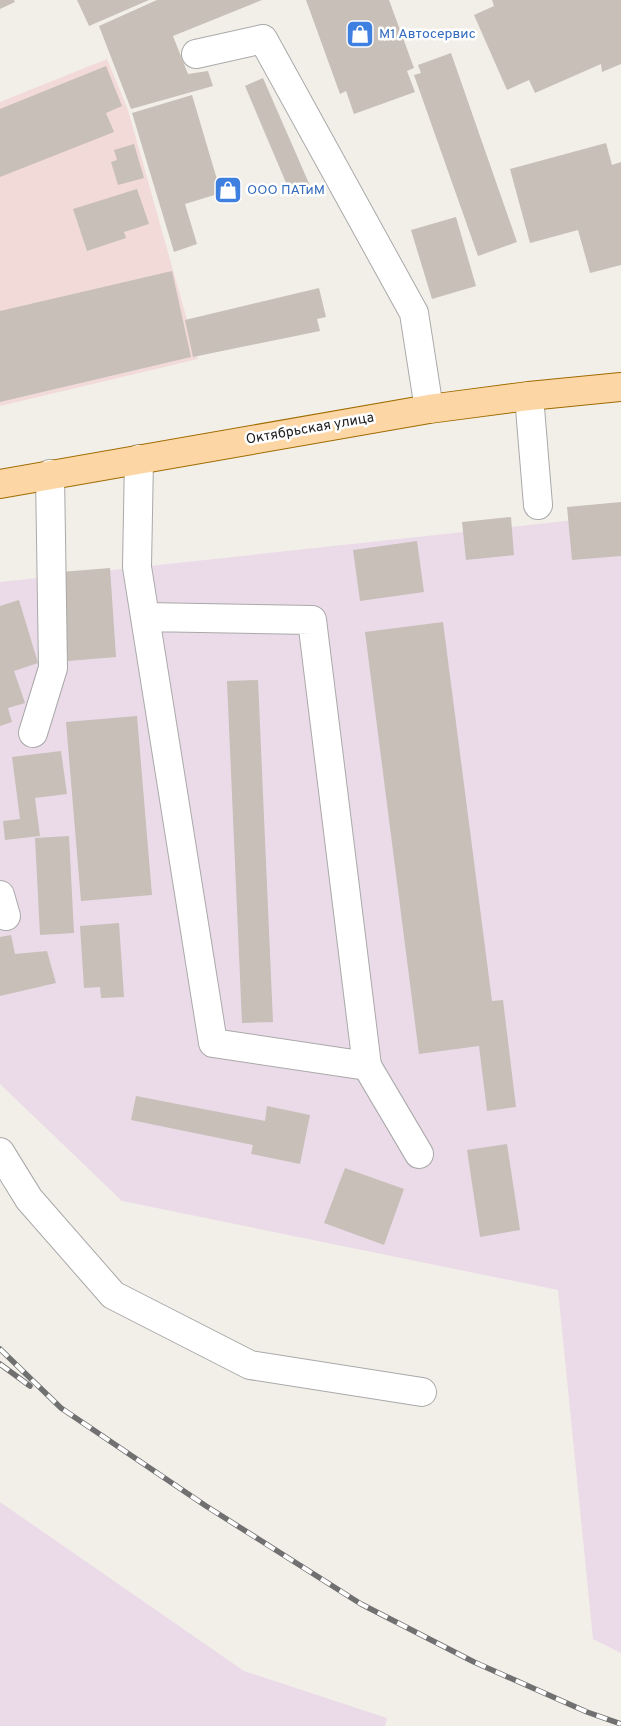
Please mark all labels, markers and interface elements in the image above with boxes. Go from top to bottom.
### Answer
shop icon: М1 Автосервис [345,19,375,49]
place label: М1 Автосервис [379,26,476,43]
shop icon: ООО ПАТиМ [213,175,243,205]
place label: ООО ПАТиМ [247,182,325,199]
street label: Октябрьская улица [245,409,375,449]

